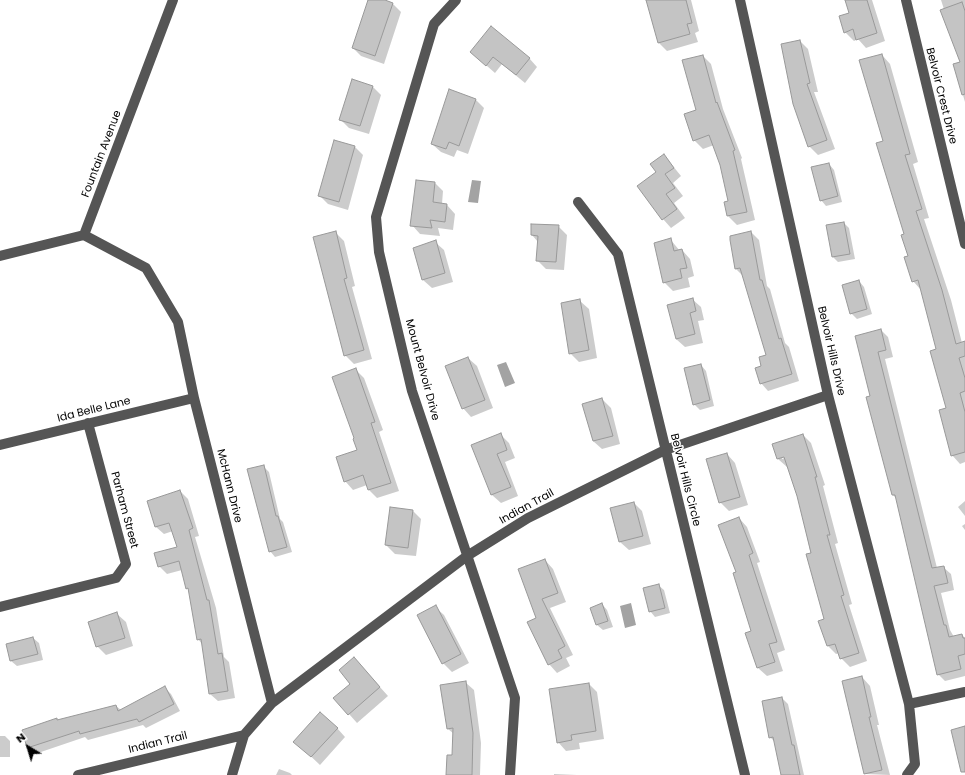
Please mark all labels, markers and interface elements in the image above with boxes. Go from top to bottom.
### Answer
street label: Belvoir Crest Drive [923,46,959,146]
street label: Fountain Avenue [79,109,125,199]
street label: Belvoir Hills Drive [814,305,848,397]
street label: Mount Belvoir Drive [402,318,442,422]
street label: Ida Belle Lane [56,394,132,426]
street label: Belvoir Hills Circle [667,432,703,528]
street label: McHann Drive [213,448,245,524]
street label: Parham Street [107,470,141,550]
street label: Indian Trail [497,487,557,527]
north arrow [8,727,48,767]
text: N [12,729,29,746]
street label: Indian Trail [127,729,189,757]

